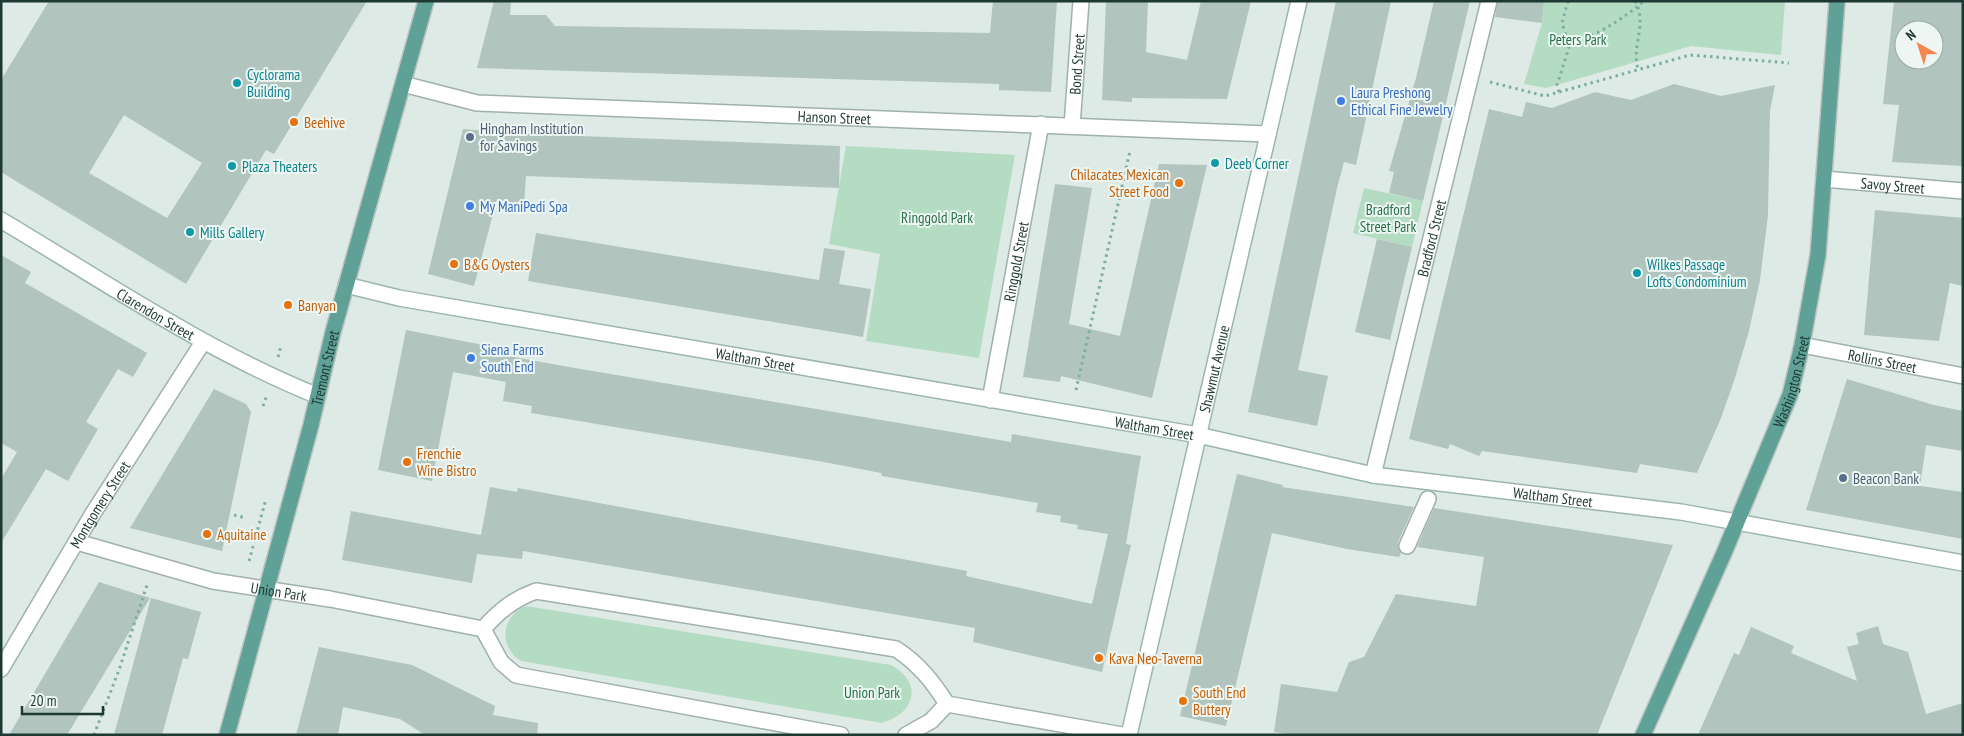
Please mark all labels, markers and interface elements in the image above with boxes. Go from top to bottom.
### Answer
north arrow [1894,20,1944,70]
text: N [1902,26,1919,44]
park label: Peters Park [1549,30,1607,49]
street label: Bond Street [1065,33,1088,95]
place label: Cyclorama Building [247,65,300,101]
marker: Cyclorama Building [231,77,243,89]
place label: Laura Preshong Ethical Fine Jewelry [1351,83,1453,119]
marker: Laura Preshong Ethical Fine Jewelry [1335,95,1347,107]
street label: Hanson Street [797,106,871,128]
place label: Beehive [304,113,345,132]
marker: Beehive [288,116,300,128]
place label: Hingham Institution for Savings [480,119,584,155]
marker: Hingham Institution for Savings [464,131,476,143]
place label: Deeb Corner [1225,154,1290,173]
place label: Plaza Theaters [242,157,317,176]
marker: Deeb Corner [1209,157,1221,169]
marker: Plaza Theaters [226,160,238,172]
place label: Chilacates Mexican Street Food [1070,165,1169,201]
street label: Savoy Street [1860,173,1926,197]
marker: Chilacates Mexican Street Food [1173,177,1185,189]
place label: My ManiPedi Spa [480,197,568,216]
street label: Bradford Street [1412,197,1450,279]
marker: My ManiPedi Spa [464,200,476,212]
park label: Bradford Street Park [1360,200,1416,236]
park label: Ringgold Park [901,208,973,227]
street label: Ringgold Street [999,220,1032,303]
place label: Mills Gallery [200,223,265,242]
marker: Mills Gallery [184,226,196,238]
place label: B&G Oysters [464,255,530,274]
place label: Wilkes Passage Lofts Condominium [1647,255,1747,291]
marker: B&G Oysters [448,258,460,270]
marker: Wilkes Passage Lofts Condominium [1631,267,1643,279]
street label: Clarendon Street [113,283,198,344]
place label: Banyan [298,296,336,315]
marker: Banyan [282,299,294,311]
street label: Shawmut Avenue [1195,323,1233,414]
street label: Tremont Street [306,328,343,407]
street label: Washington Street [1768,334,1813,430]
place label: Siena Farms South End [481,340,544,376]
street label: Waltham Street [714,343,796,375]
street label: Rollins Street [1847,345,1918,376]
marker: Siena Farms South End [465,352,477,364]
street label: Waltham Street [1113,411,1195,444]
place label: Frenchie Wine Bistro [417,444,476,480]
marker: Frenchie Wine Bistro [401,456,413,468]
street label: Montgomery Street [65,457,134,551]
place label: Beacon Bank [1853,469,1919,488]
marker: Beacon Bank [1837,472,1849,484]
street label: Waltham Street [1512,482,1594,511]
place label: Aquitaine [217,525,266,544]
marker: Aquitaine [201,528,213,540]
street label: Union Park [249,577,308,605]
place label: Kava Neo-Taverna [1109,649,1202,668]
marker: Kava Neo-Taverna [1093,652,1105,664]
park label: Union Park [844,683,900,702]
place label: South End Buttery [1193,683,1246,719]
scale bar [22,684,104,716]
text: 20 m [30,691,56,710]
marker: South End Buttery [1177,695,1189,707]

